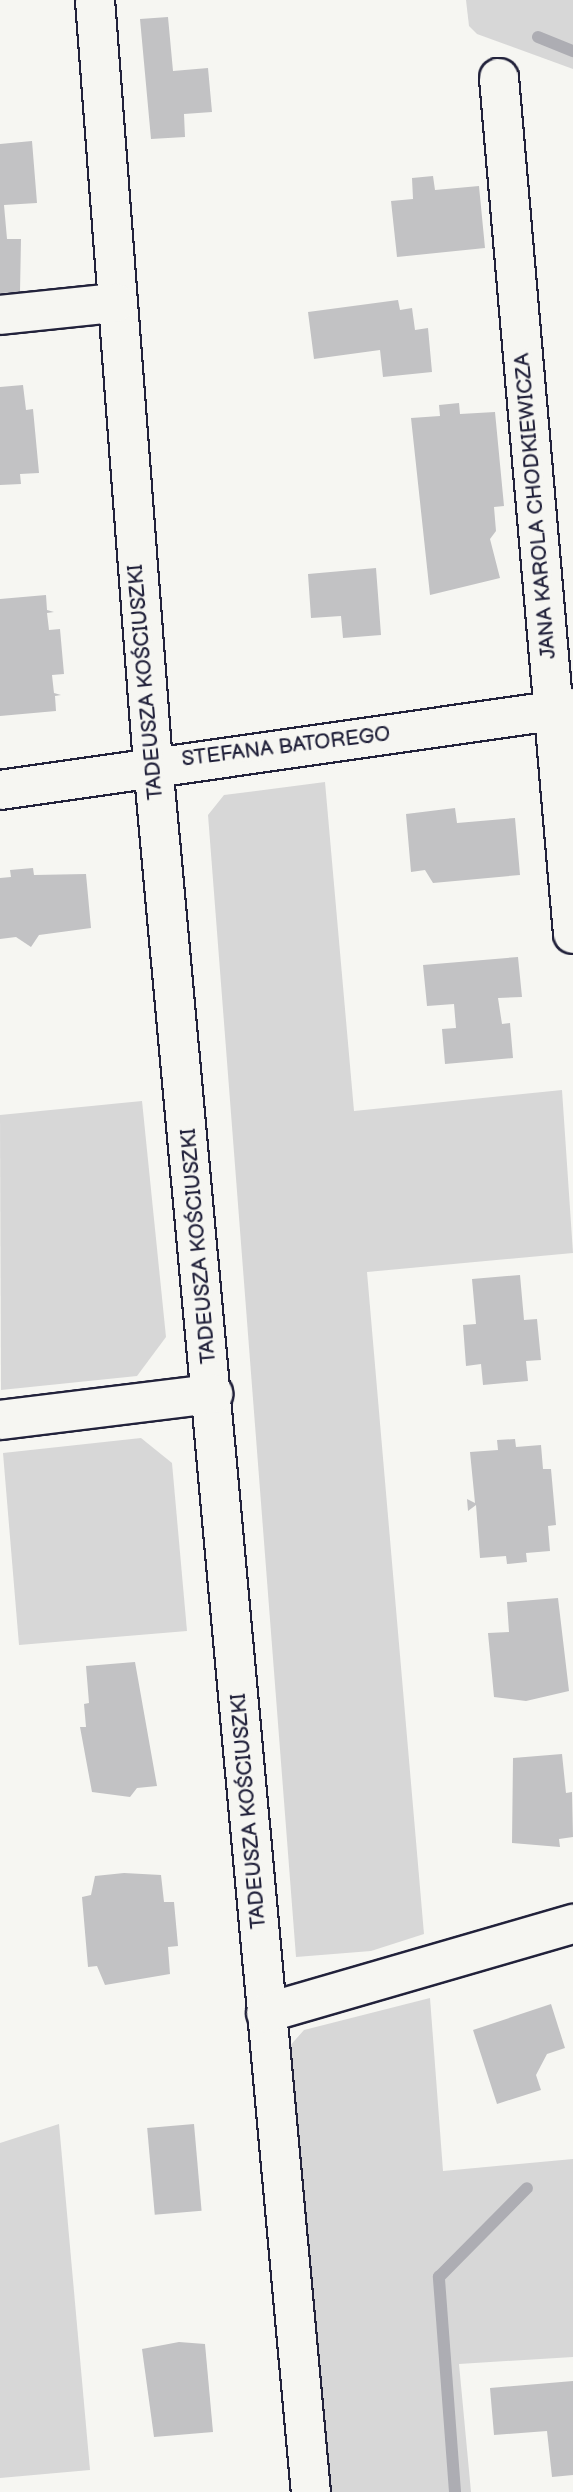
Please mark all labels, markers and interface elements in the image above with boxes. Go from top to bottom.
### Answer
street label: JANA KAROLA CHODKIEWICZA [510,352,562,660]
street label: TADEUSZA KOŚCIUSZKI [123,563,169,801]
street label: STEFANA BATOREGO [180,722,392,772]
street label: TADEUSZA KOŚCIUSZKI [176,1127,222,1365]
street label: TADEUSZA KOŚCIUSZKI [226,1692,272,1930]

